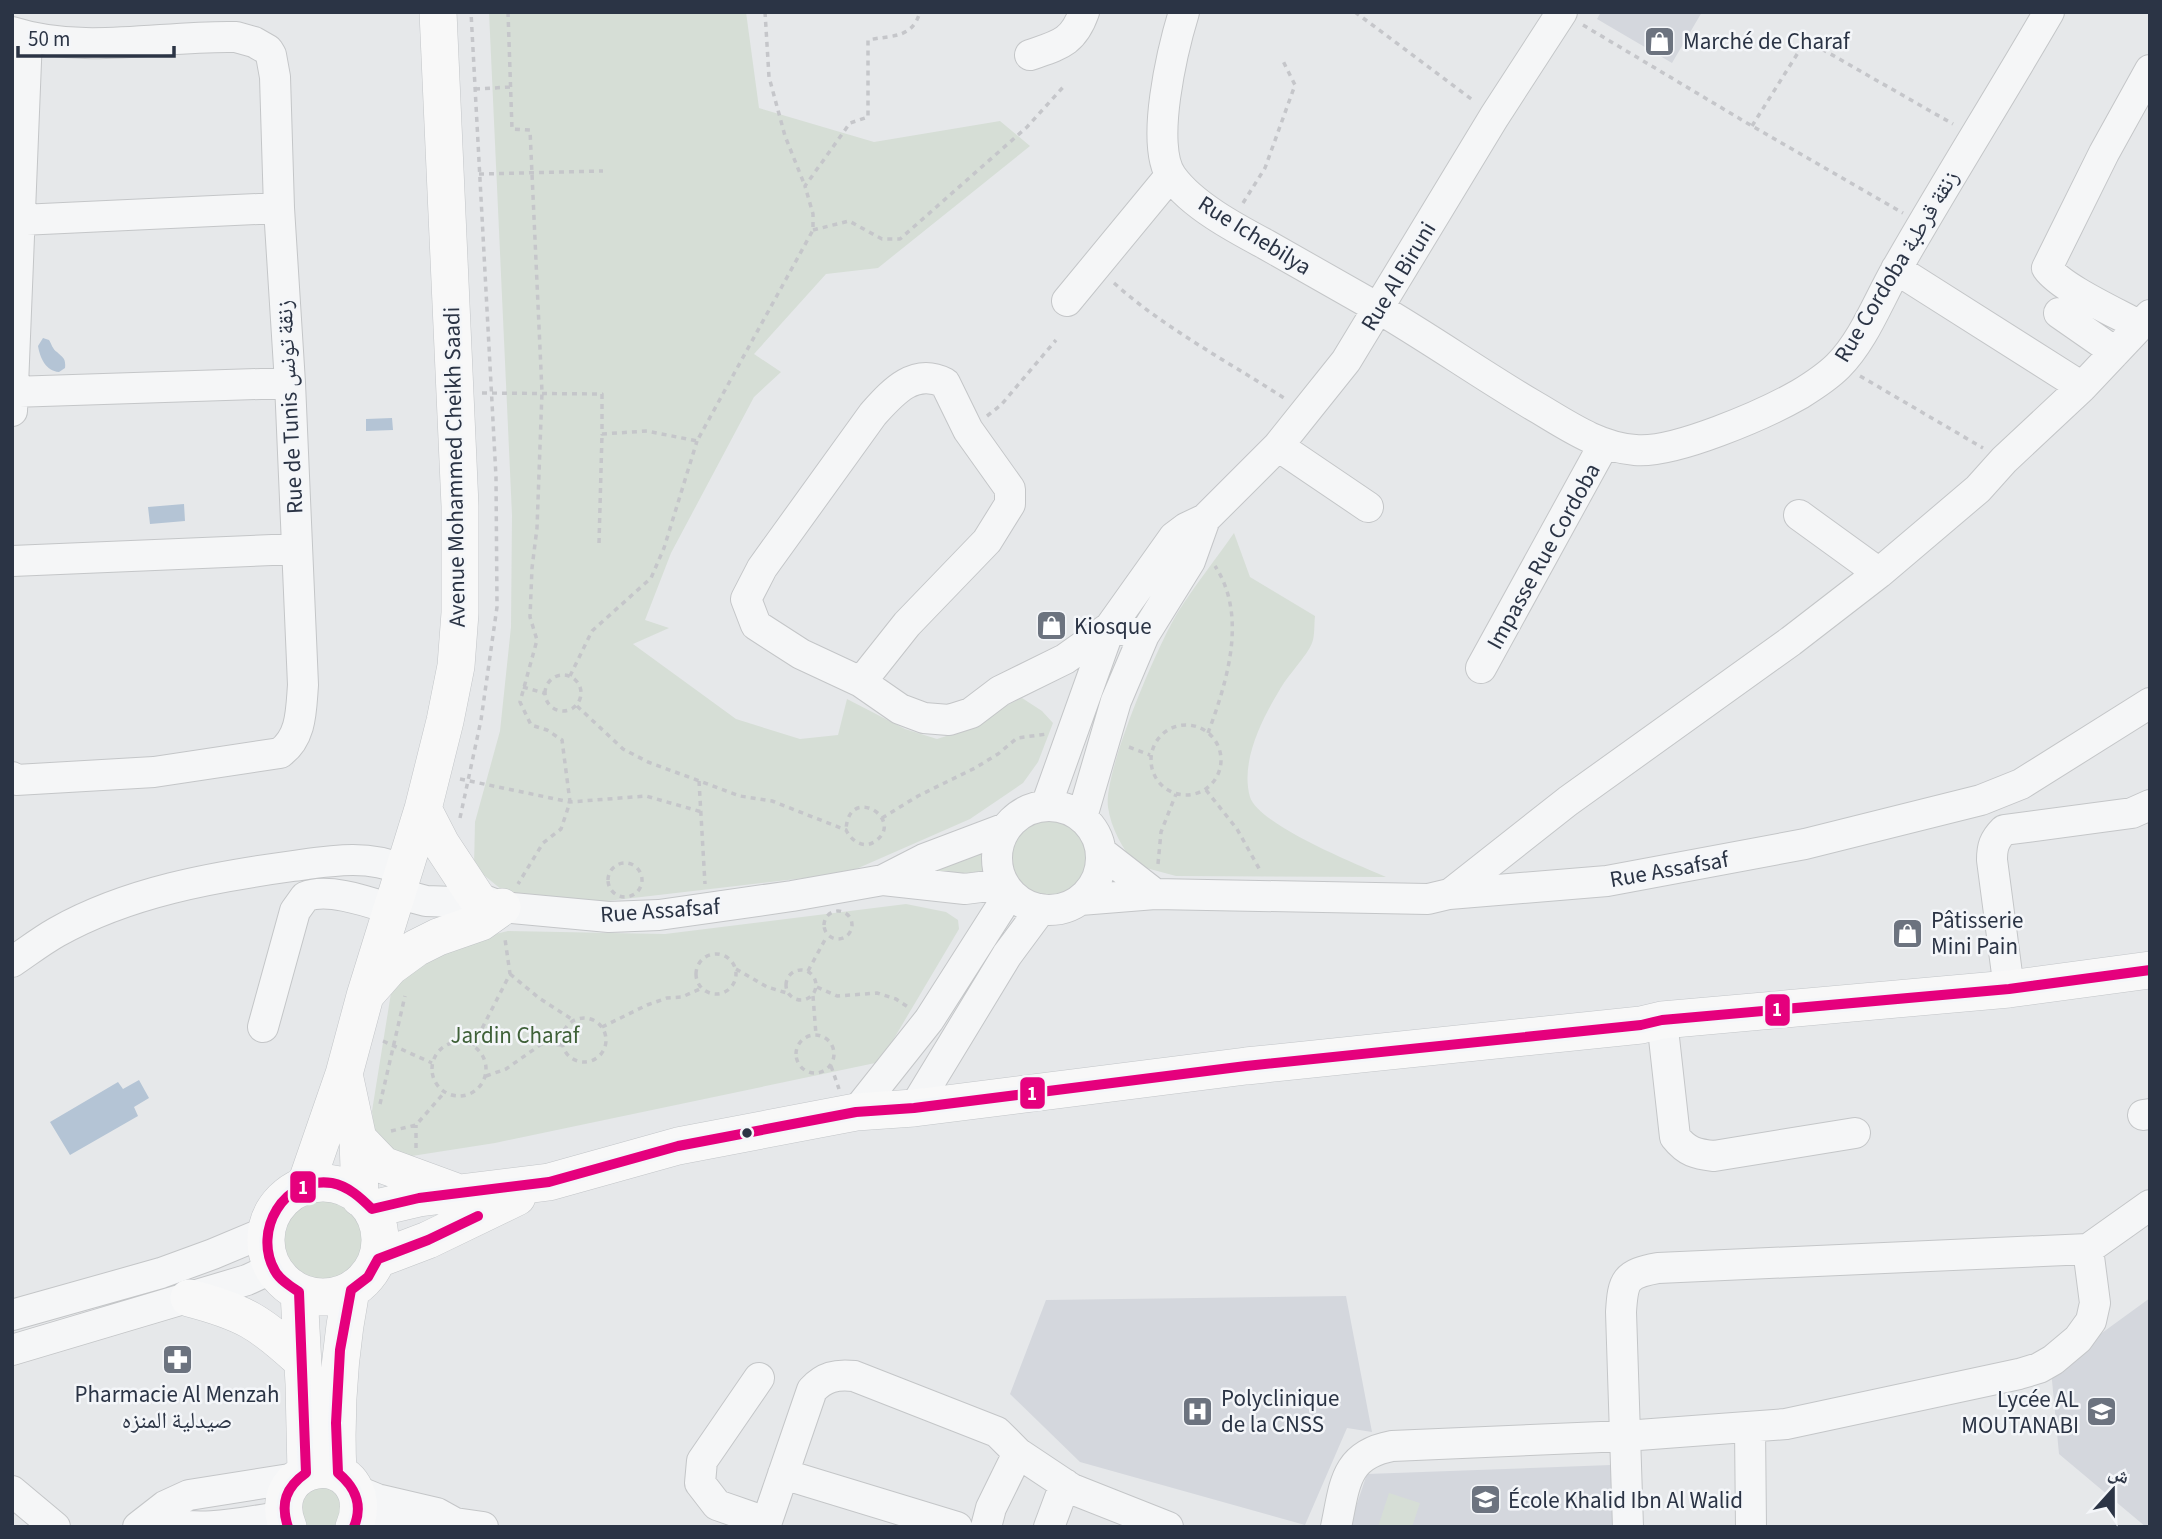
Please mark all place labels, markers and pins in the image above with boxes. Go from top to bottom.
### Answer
shop icon: Marché de Charaf [1643,24,1677,58]
place label: Marché de Charaf [1683,25,1851,58]
shop icon: Kiosque [1034,609,1068,643]
place label: Kiosque [1074,610,1152,643]
place label: Pâtisserie Mini Pain [1931,904,2023,963]
shop icon: Pâtisserie Mini Pain [1891,916,1925,950]
unlabelled marker [740,1126,754,1140]
pharmacy icon: Pharmacie Al Menzah صيدلية المنزه [160,1343,194,1377]
place label: Pharmacie Al Menzah صيدلية المنزه [75,1378,279,1437]
place label: Polyclinique de la CNSS [1221,1382,1339,1441]
place label: Lycée AL MOUTANABI [1961,1383,2079,1442]
hospital icon: Polyclinique de la CNSS [1181,1394,1215,1428]
school or university icon: Lycée AL MOUTANABI [2085,1395,2119,1429]
school or university icon: École Khalid Ibn Al Walid [1468,1483,1502,1517]
place label: École Khalid Ibn Al Walid [1508,1484,1743,1517]

